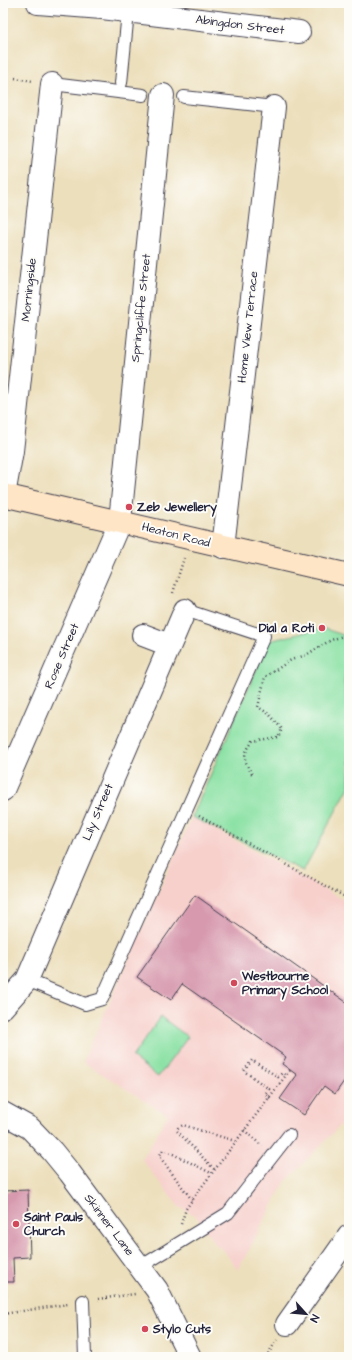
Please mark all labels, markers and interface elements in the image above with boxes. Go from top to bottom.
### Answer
street label: Abingdon Street [195,11,285,40]
street label: Springcliffe Street [127,253,156,363]
street label: Morningside [17,257,42,323]
street label: Home View Terrace [234,270,262,384]
place label: Zeb Jewellery [137,499,217,517]
marker: Zeb Jewellery [124,502,134,512]
street label: Heaton Road [140,518,212,552]
street label: Rose Street [41,620,83,691]
place label: Dial a Roti [259,620,314,637]
marker: Dial a Roti [317,623,327,633]
street label: Lily Street [78,781,119,844]
place label: Westbourne Primary School [241,968,328,1000]
marker: Westbourne Primary School [229,978,239,988]
street label: Skinner Lane [80,1190,138,1260]
place label: Saint Pauls Church [23,1209,83,1240]
marker: Saint Pauls Church [11,1219,21,1229]
north arrow [286,1294,326,1334]
text: N [306,1312,323,1325]
place label: Stylo Cuts [152,1321,211,1339]
marker: Stylo Cuts [140,1324,150,1334]

